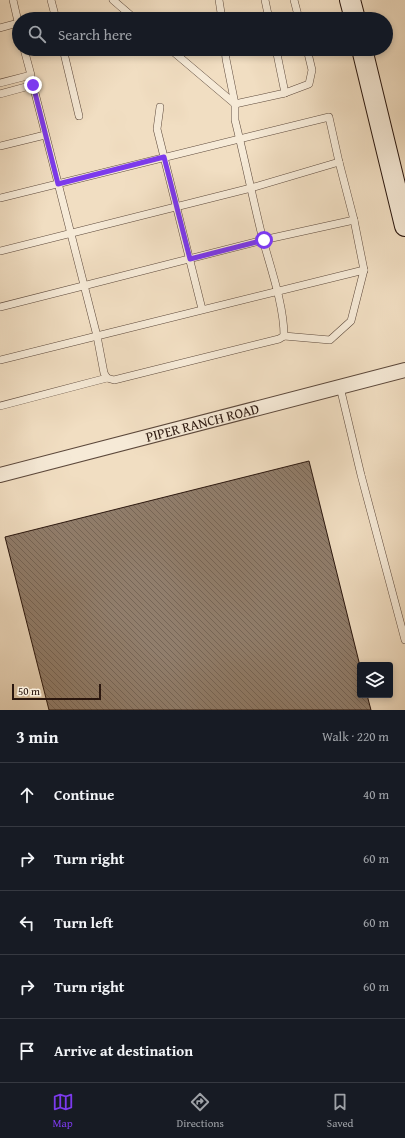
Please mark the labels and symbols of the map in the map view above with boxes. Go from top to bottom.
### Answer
route end [24,76,42,94]
route start [255,231,273,249]
street label: PIPER RANCH ROAD [143,398,261,447]
scale bar [12,682,101,701]

